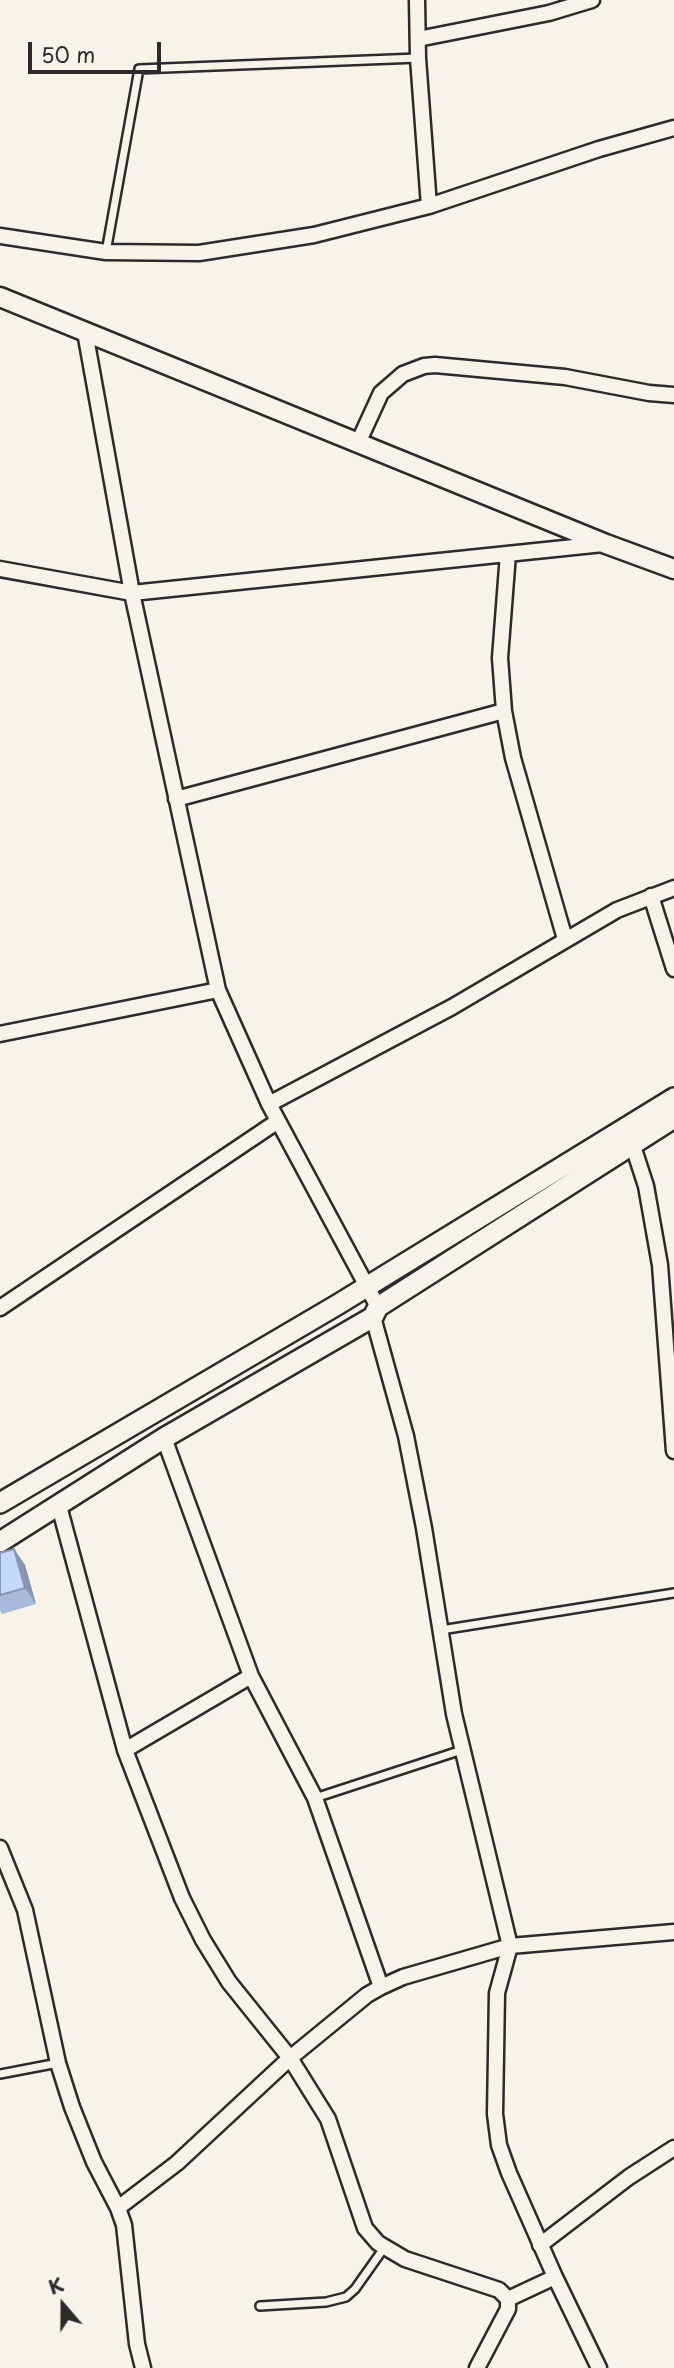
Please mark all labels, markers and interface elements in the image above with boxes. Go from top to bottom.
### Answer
scale bar [32,28,164,72]
text: 50 m [41,38,95,70]
north arrow [28,2270,98,2340]
text: K [44,2270,67,2301]

